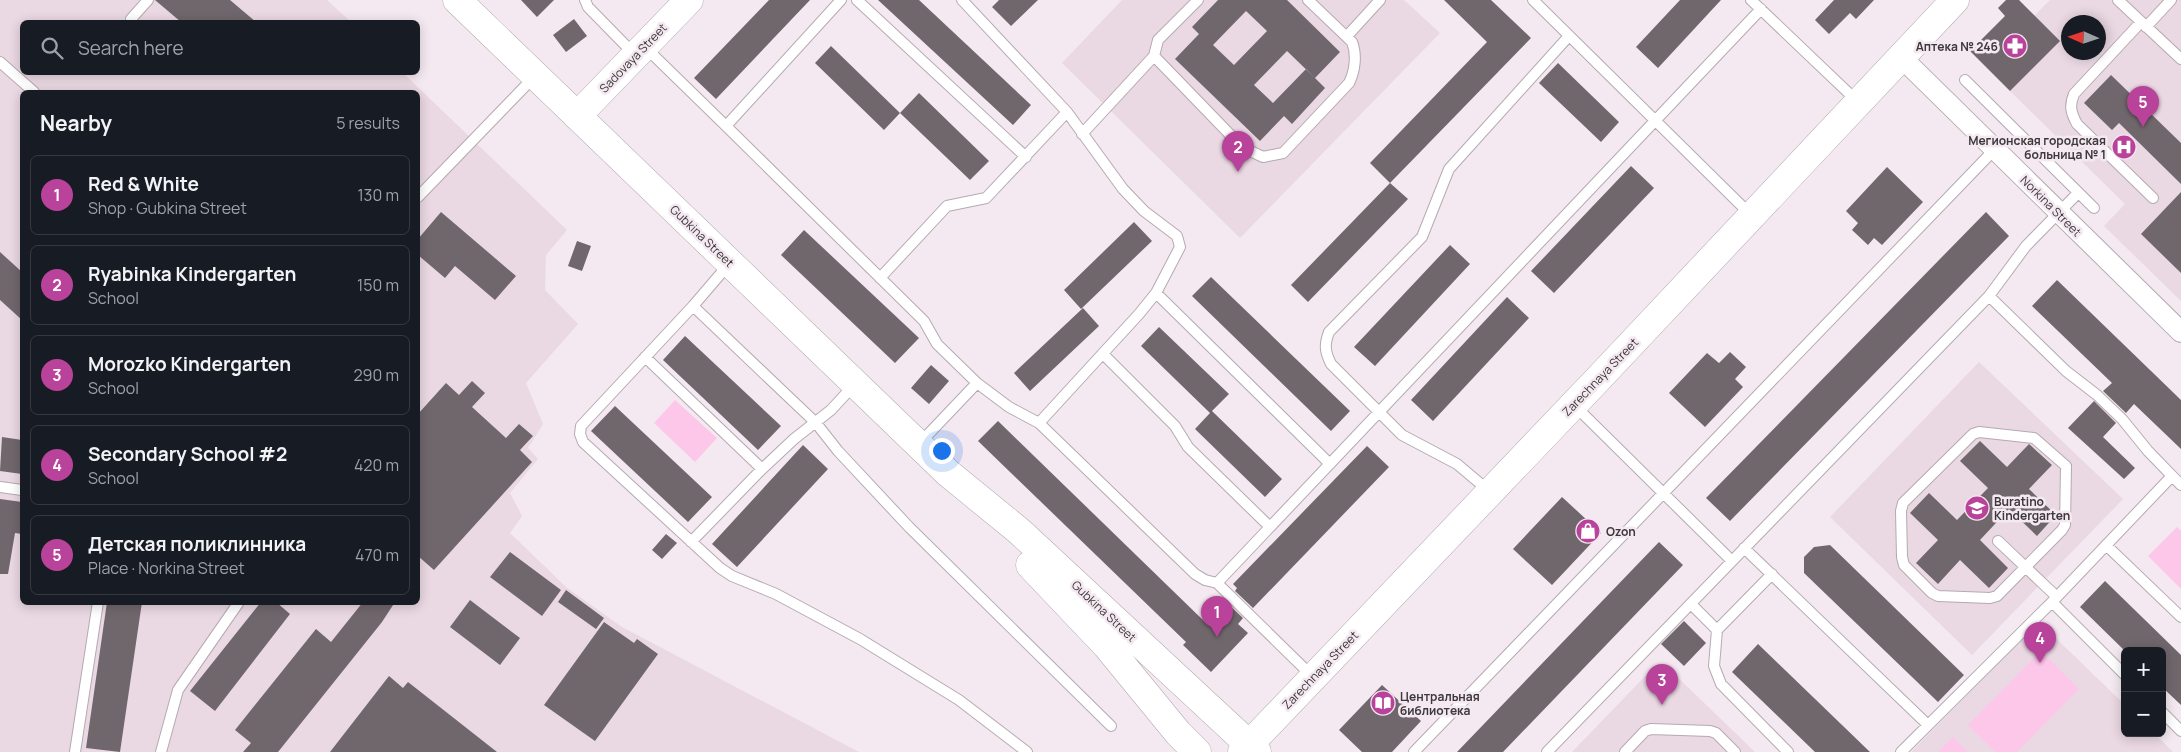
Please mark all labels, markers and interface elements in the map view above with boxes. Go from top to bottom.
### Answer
north arrow [2061,15,2106,60]
street label: Sadovaya Street [595,19,671,96]
search box [20,20,420,75]
pharmacy icon: Аптека № 246 [2002,33,2028,59]
icon: search [38,34,66,62]
text: Search here [78,35,184,61]
place label: Аптека № 246 [1916,38,1998,55]
pin: 5 [2127,86,2159,127]
text: Nearby [40,109,112,137]
text: 5 results [336,112,400,134]
pin: 2 [1222,131,1254,172]
place label: Мегионская городская больница № 1 [1968,132,2106,163]
hospital icon: Мегионская городская больница № 1 [2111,134,2137,160]
text: Red & White [88,171,199,197]
street label: Norkina Street [2017,172,2085,240]
text: 1 [53,184,61,206]
text: 130 m [357,184,399,206]
text: Shop · Gubkina Street [88,197,247,219]
street label: Gubkina Street [666,201,738,271]
text: Ryabinka Kindergarten [88,261,296,287]
text: 2 [52,274,62,296]
text: 150 m [357,274,399,296]
text: School [88,287,139,309]
street label: Zarechnaya Street [1558,334,1642,420]
text: Morozko Kindergarten [88,351,291,377]
text: 3 [52,364,62,386]
text: 290 m [353,364,399,386]
text: School [88,377,139,399]
your location [929,438,955,464]
text: Secondary School #2 [88,441,287,467]
text: 4 [52,454,62,476]
text: 420 m [354,454,399,476]
text: School [88,467,139,489]
place label: Buratino Kindergarten [1994,493,2070,524]
school or university icon: Buratino Kindergarten [1964,495,1990,521]
shop icon: Ozon [1575,518,1601,544]
place label: Ozon [1606,523,1636,540]
text: Детская поликлинника [88,531,306,557]
text: 5 [52,544,62,566]
text: 470 m [355,544,399,566]
text: Place · Norkina Street [88,557,245,579]
street label: Gubkina Street [1068,577,1140,646]
pin: 1 [1201,596,1233,637]
pin: 4 [2024,622,2056,663]
street label: Zarechnaya Street [1278,627,1362,713]
map controls [2121,647,2166,737]
button: + [2121,647,2166,692]
pin: 3 [1646,664,1678,705]
place label: Центральная библиотека [1400,688,1480,719]
library icon: Центральная библиотека [1370,690,1396,716]
button: − [2121,692,2166,737]

